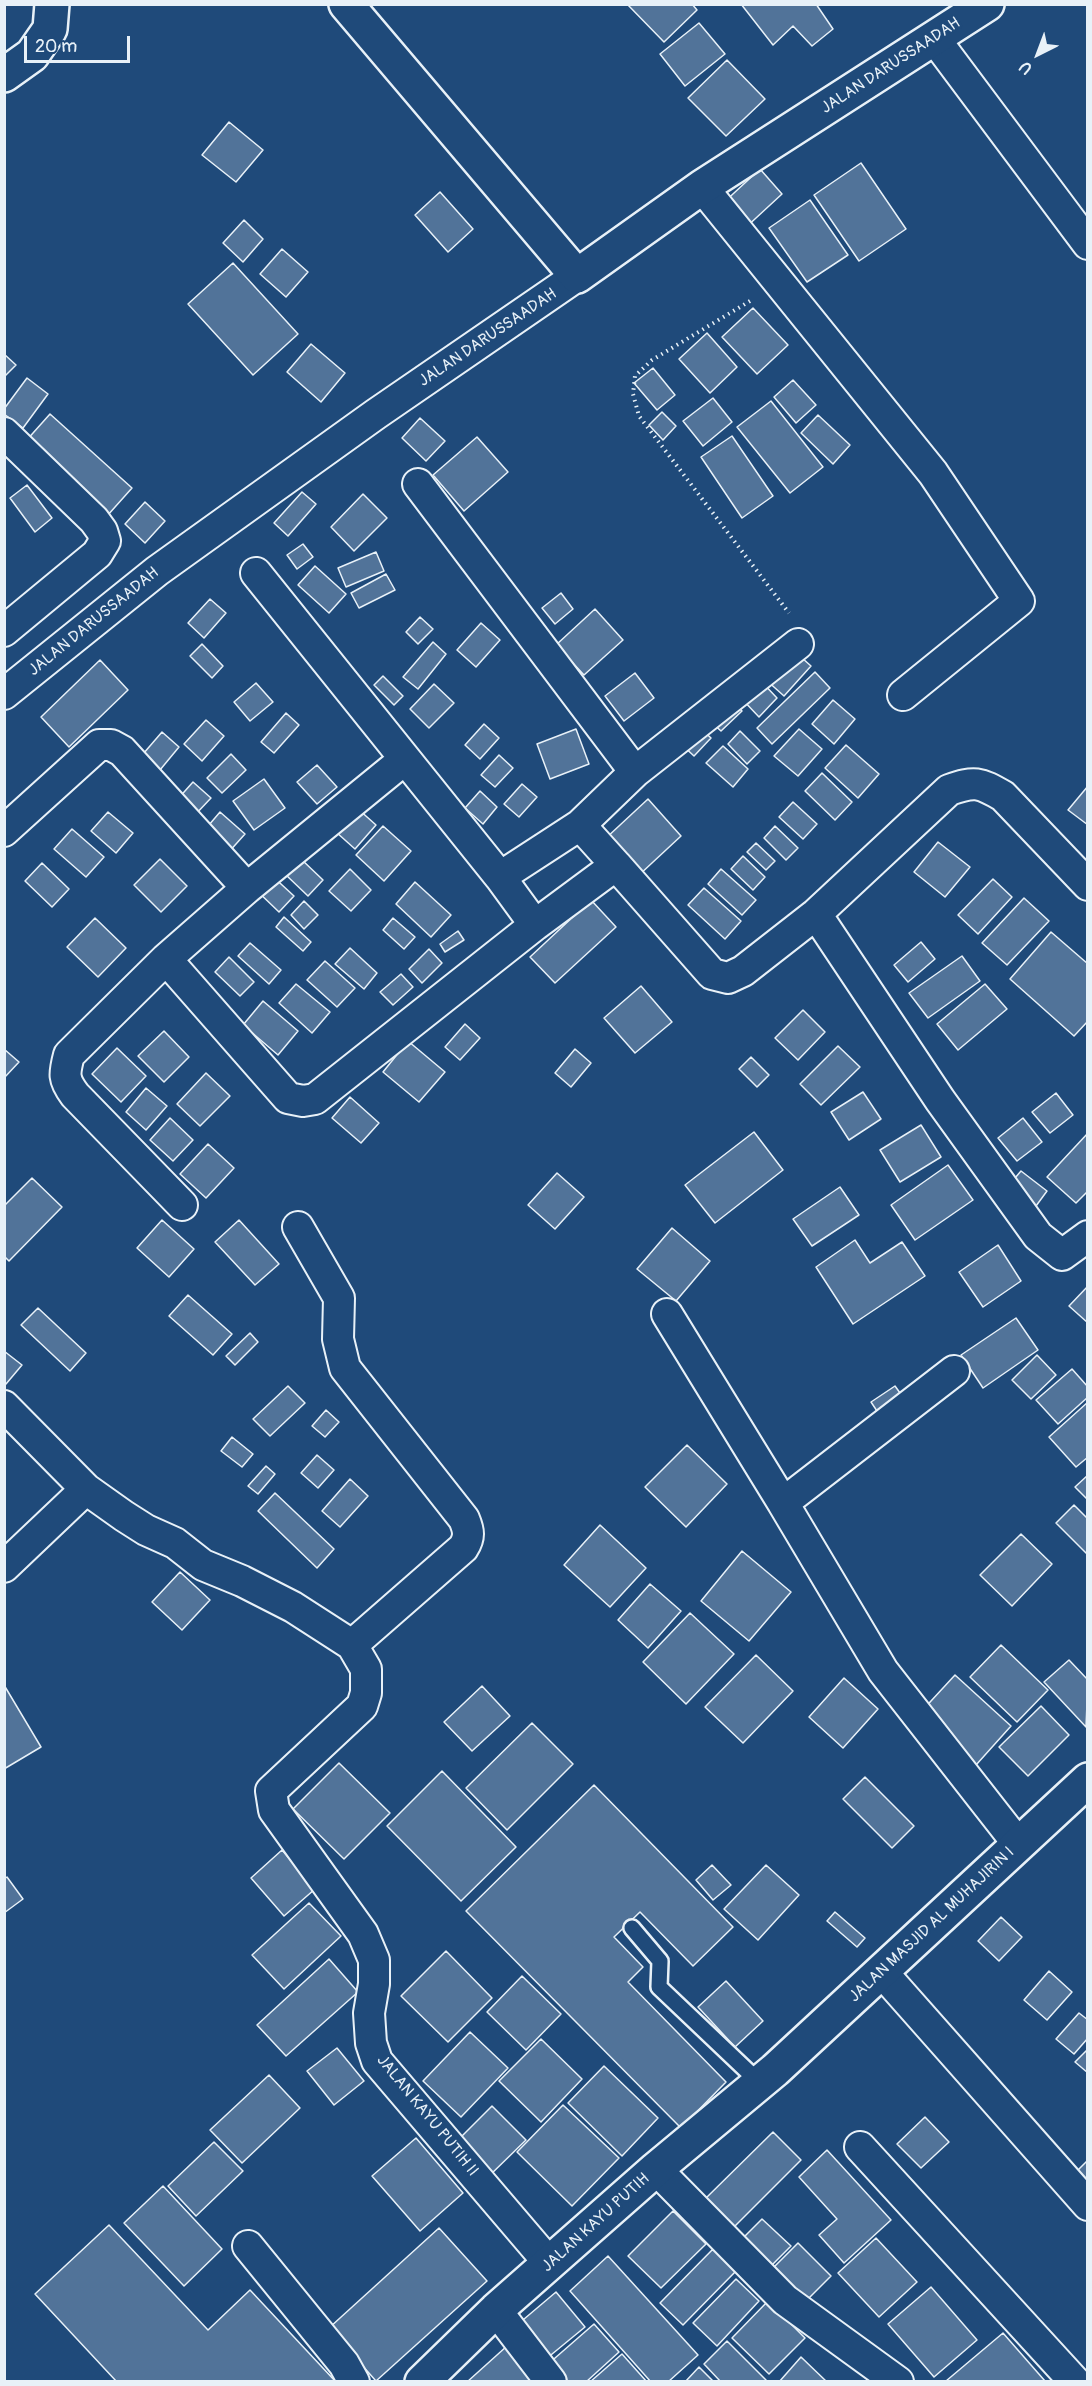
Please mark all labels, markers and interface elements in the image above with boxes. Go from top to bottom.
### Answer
street label: JALAN DARUSSAADAH [818,14,964,118]
scale bar [27,24,134,62]
north arrow [1008,24,1068,84]
text: 20 m [35,35,77,58]
text: U [1015,56,1037,78]
street label: JALAN DARUSSAADAH [415,285,561,391]
street label: JALAN DARUSSAADAH [25,564,163,680]
street label: JALAN MASJID AL MUHAJIRIN I [845,1843,1019,2007]
street label: JALAN KAYU PUTIH II [372,2051,482,2181]
street label: JALAN KAYU PUTIH [538,2170,654,2276]

